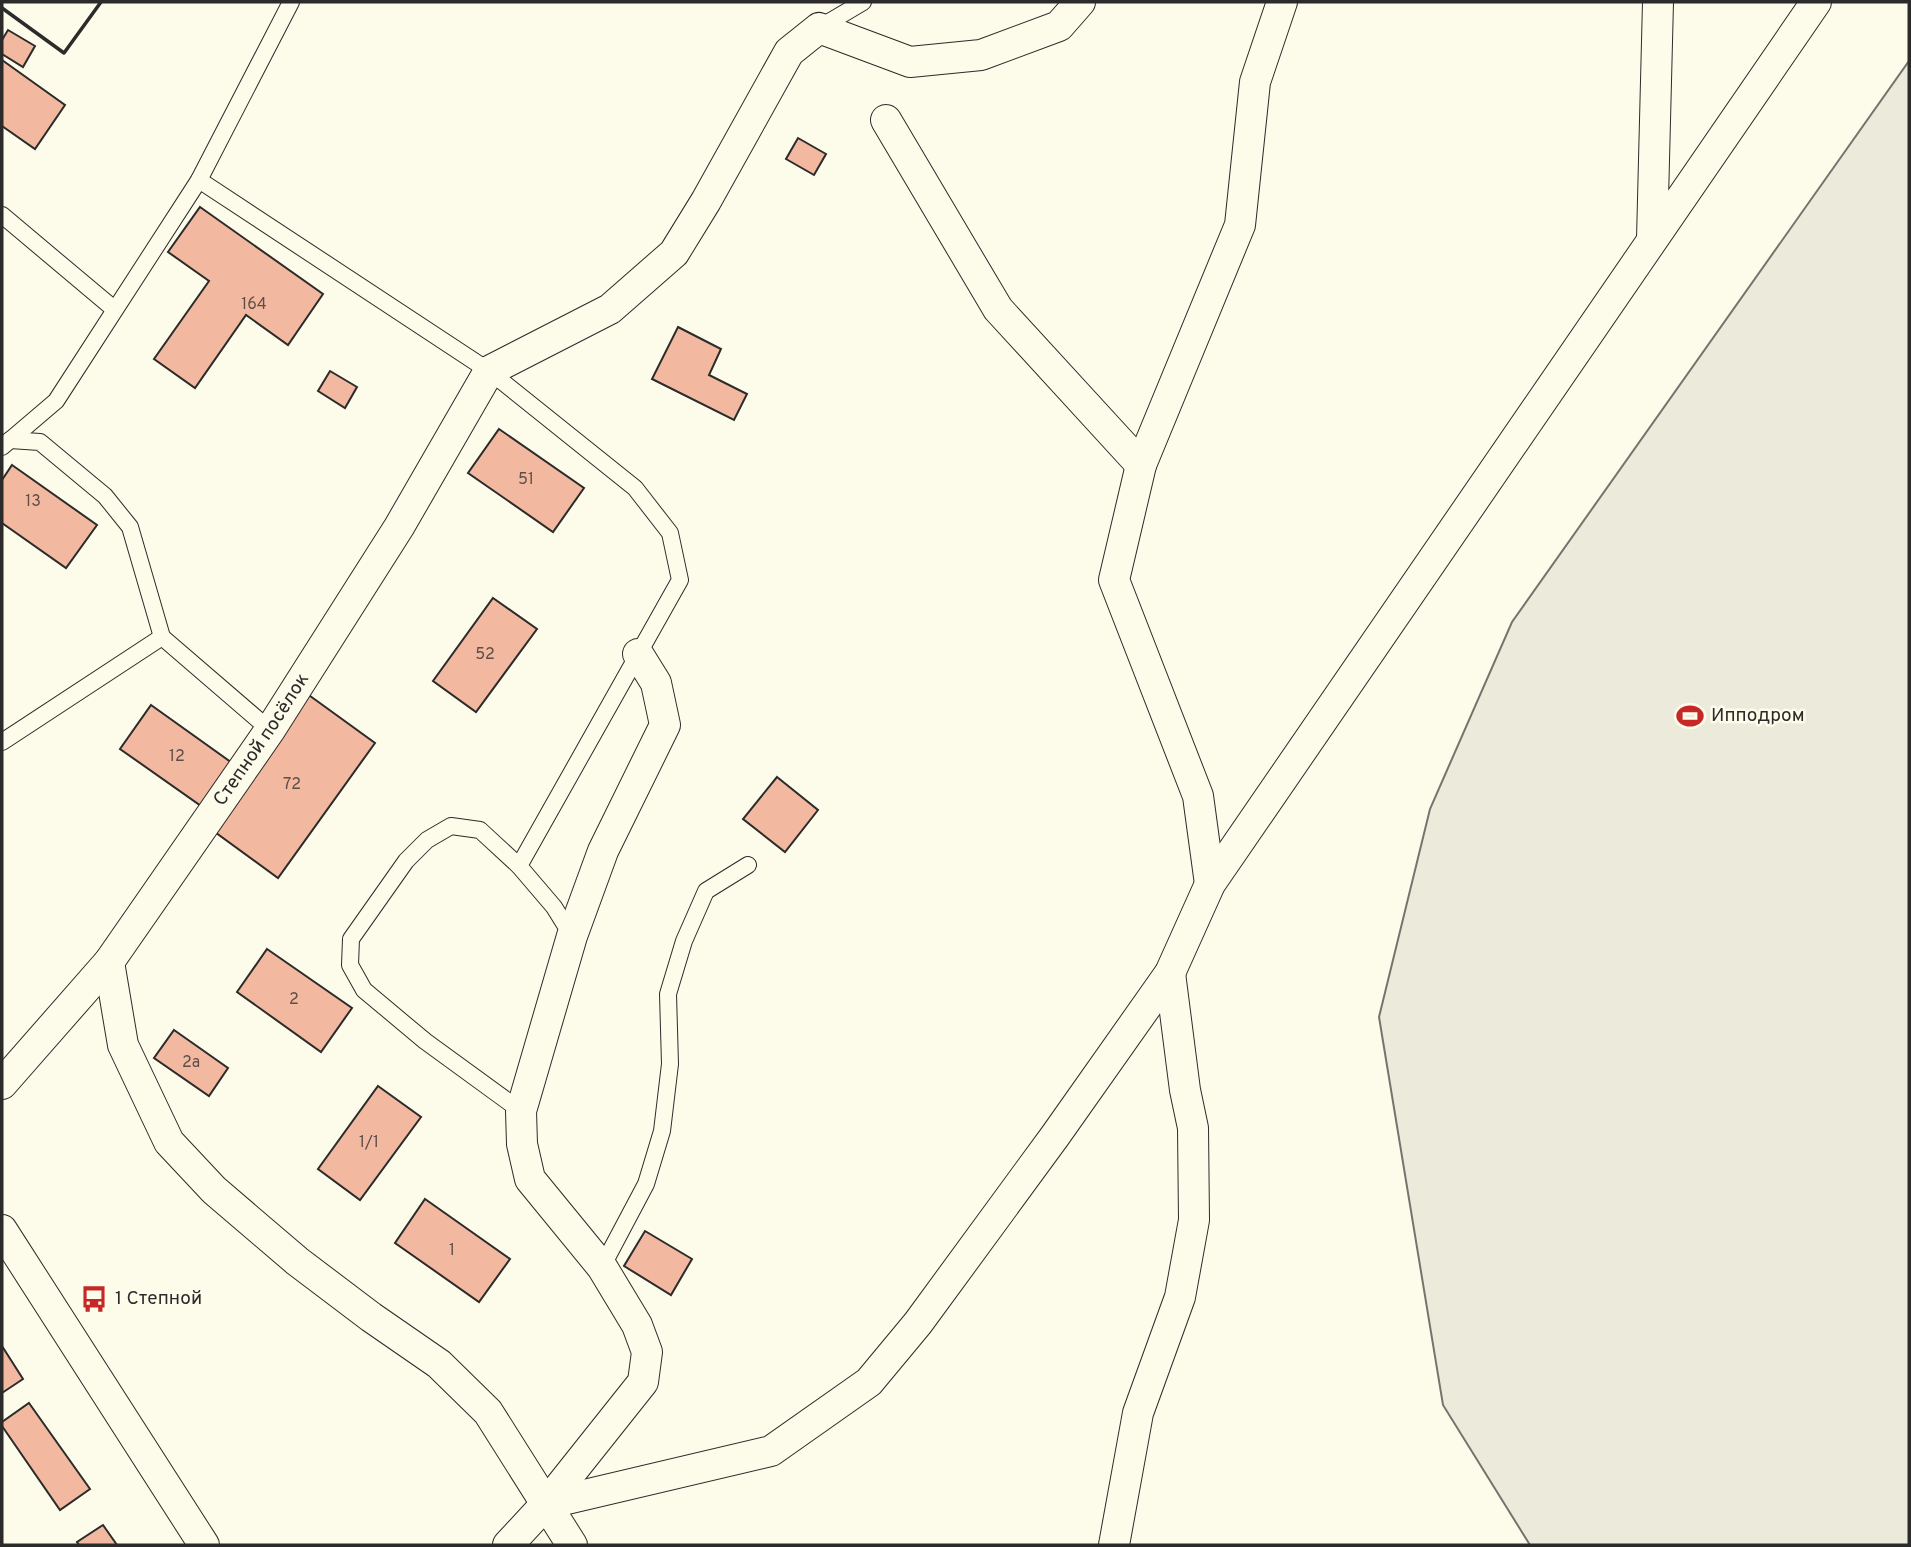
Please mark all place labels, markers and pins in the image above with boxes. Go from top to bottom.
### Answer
sports icon: Ипподром [1675,701,1705,731]
place label: Ипподром [1711,704,1805,728]
bus stop icon: 1 Степной [79,1284,109,1314]
place label: 1 Степной [115,1287,202,1311]

